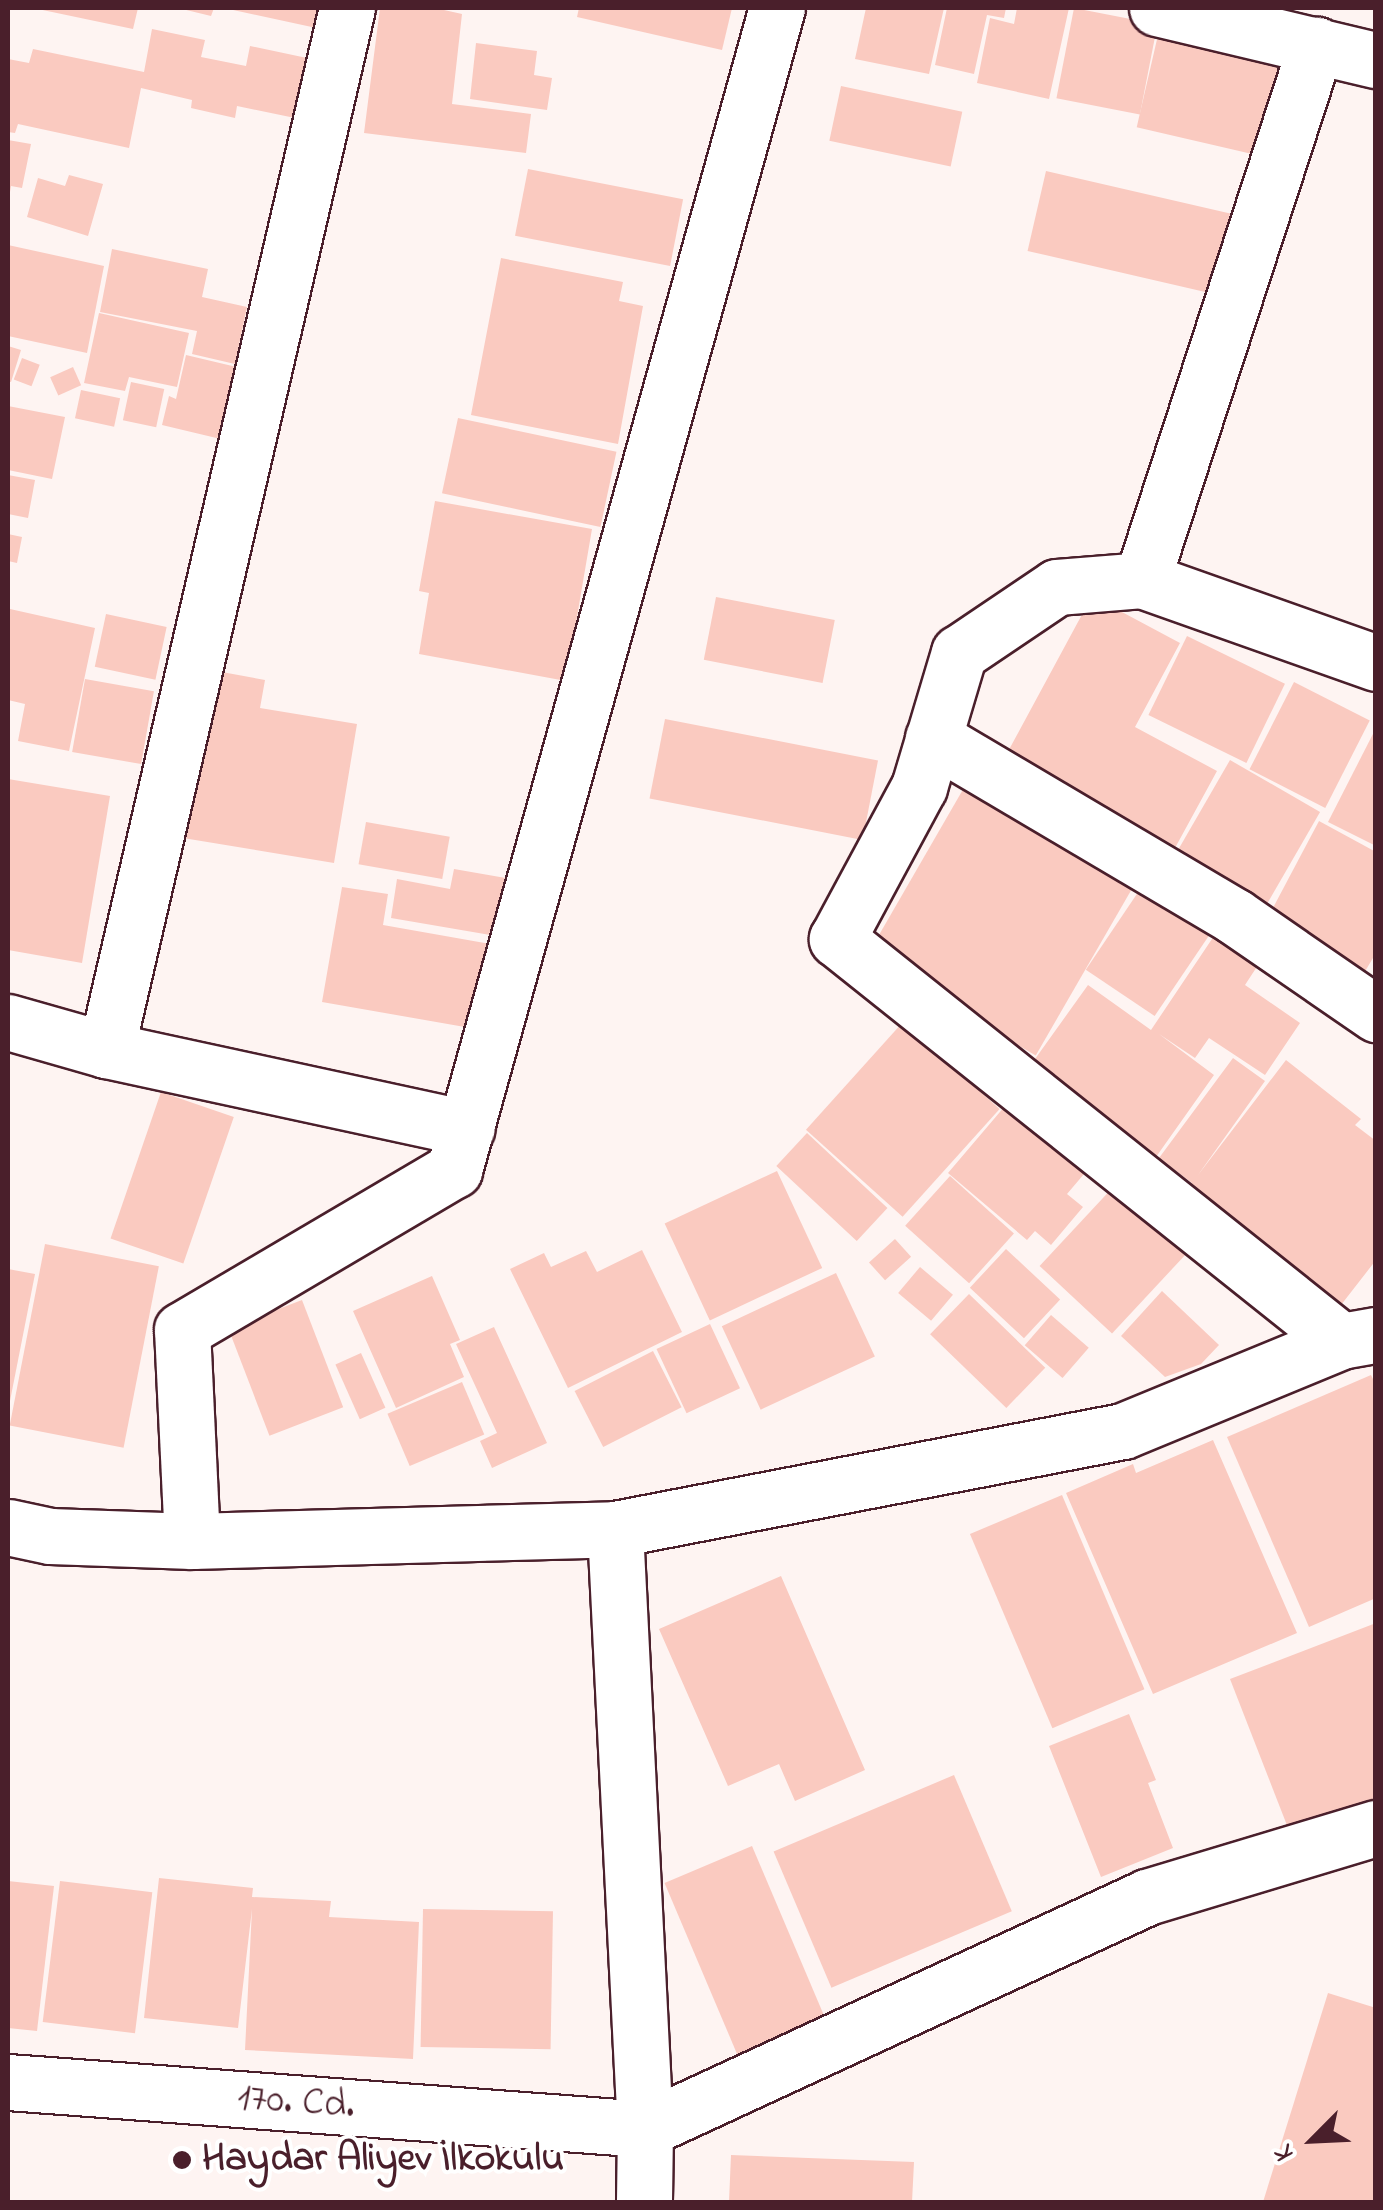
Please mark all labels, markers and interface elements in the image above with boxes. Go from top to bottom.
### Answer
street label: 170. Cd. [236,2075,356,2131]
north arrow [1263,2090,1363,2190]
place label: Haydar Aliyev İlkokulu [202,2136,564,2184]
text: K [1264,2138,1307,2167]
marker: Haydar Aliyev İlkokulu [171,2149,193,2171]

